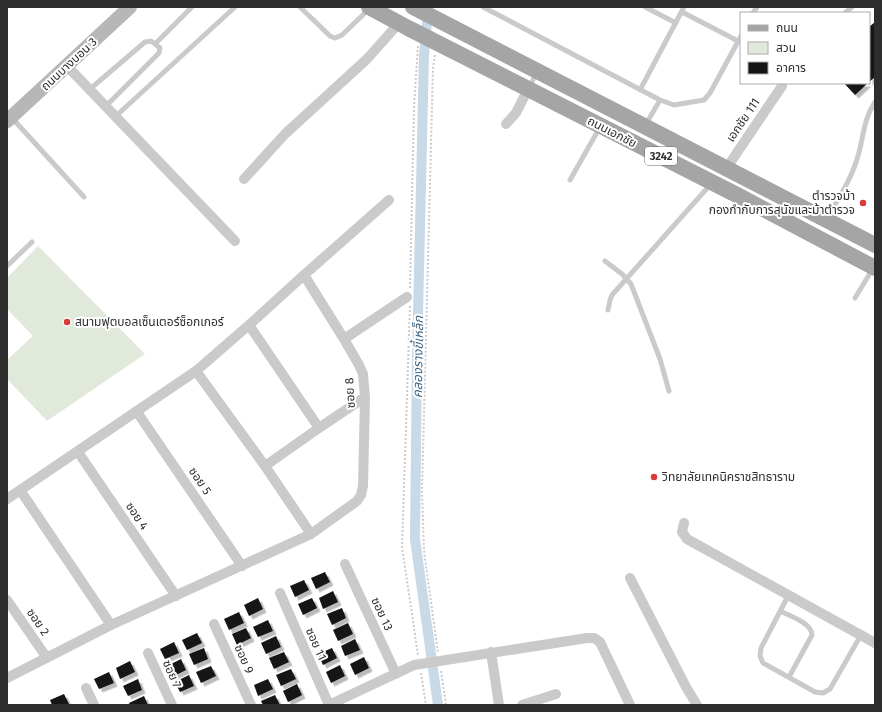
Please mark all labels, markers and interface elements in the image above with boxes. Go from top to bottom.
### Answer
legend [740,12,870,84]
text: ถนน [776,21,798,35]
street label: ถนนบางบอน 3 [38,35,100,93]
text: สวน [776,41,796,55]
text: อาคาร [776,61,806,75]
street label: เอกชัย 111 [723,95,763,145]
street label: ถนนเอกชัย [585,114,639,150]
road number: 3242 [645,147,677,165]
place label: ตำรวจม้า กองกำกับการสุนัขและม้าตำรวจ [709,189,855,217]
marker: ตำรวจม้า กองกำกับการสุนัขและม้าตำรวจ [858,198,868,208]
place label: สนามฟุตบอลเซ็นเตอร์ซ็อกเกอร์ [75,315,224,329]
water label: คลองรางขี้เหล็ก [408,315,426,398]
marker: สนามฟุตบอลเซ็นเตอร์ซ็อกเกอร์ [62,317,72,327]
street label: ซอย 8 [342,377,358,409]
street label: ซอย 5 [186,465,214,497]
place label: วิทยาลัยเทคนิคราชสิทธาราม [661,470,795,484]
marker: วิทยาลัยเทคนิคราชสิทธาราม [649,472,659,482]
street label: ซอย 4 [123,500,152,533]
street label: ซอย 13 [368,595,396,633]
street label: ซอย 2 [24,606,52,638]
street label: ซอย 11 [303,626,329,662]
street label: ซอย 9 [231,642,257,676]
street label: ซอย 7 [160,658,184,690]

